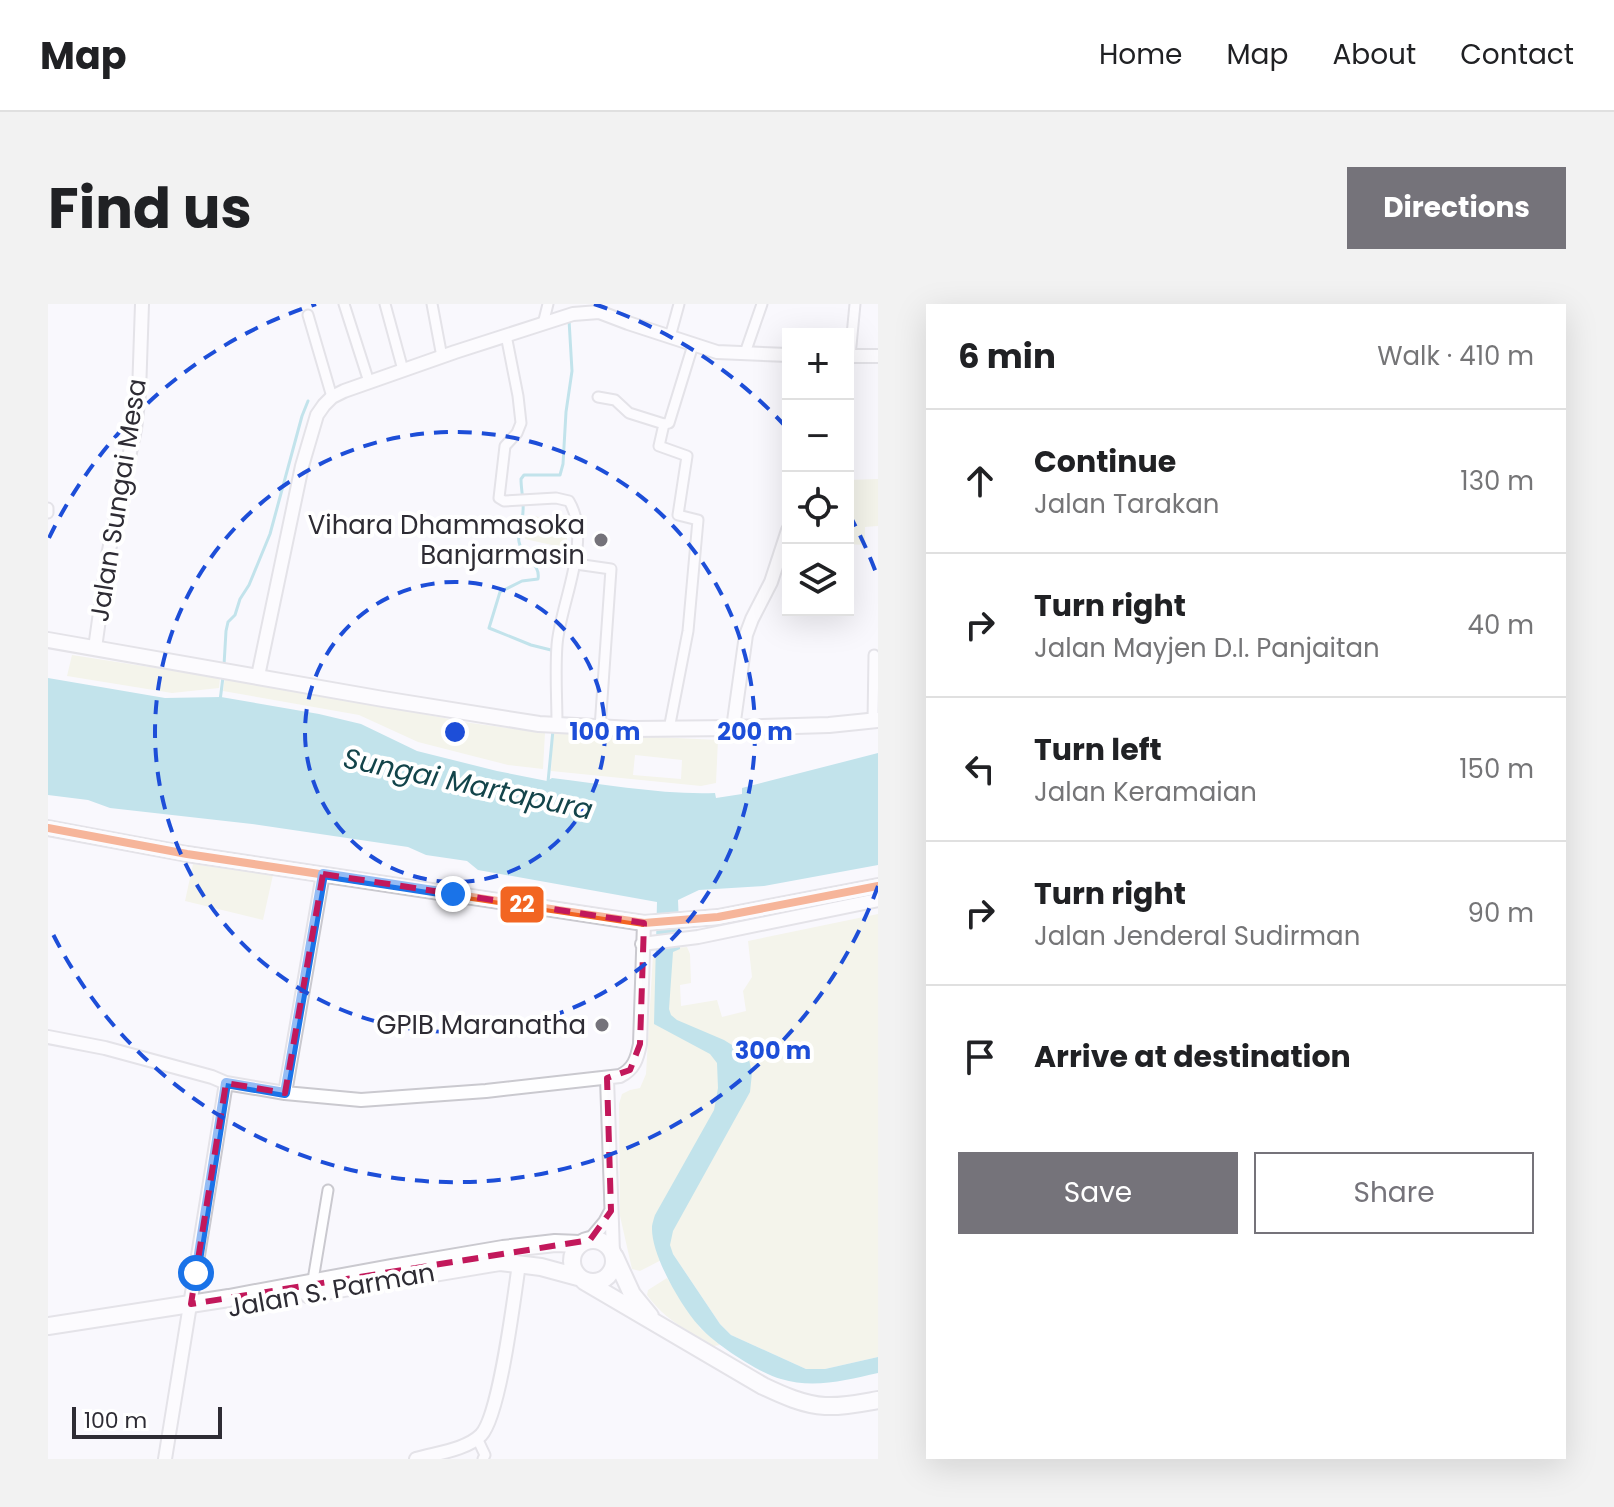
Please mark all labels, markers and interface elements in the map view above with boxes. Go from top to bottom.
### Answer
text: Map [40,29,127,82]
text: Home [1099,35,1182,74]
text: Map [1226,35,1288,74]
text: About [1332,35,1416,74]
text: Contact [1460,35,1574,74]
button: Directions [1347,167,1566,249]
text: Find us [48,169,252,248]
map controls [782,328,854,616]
button: + [782,328,854,400]
text: 6 min [958,332,1056,380]
text: Walk · 410 m [1377,338,1534,374]
street label: Jalan Sungai Mesa [81,376,155,624]
button: − [782,400,854,472]
text: Continue [1034,440,1176,483]
icon: ahead [958,459,1002,503]
text: 130 m [1460,463,1534,499]
button: locate [782,472,854,544]
text: Jalan Tarakan [1034,486,1219,522]
place label: Vihara Dhammasoka Banjarmasin [308,507,585,573]
marker: Vihara Dhammasoka Banjarmasin [592,531,610,549]
button: layers [782,544,854,616]
text: Turn right [1034,584,1186,627]
icon: right [958,603,1002,647]
text: 40 m [1468,607,1534,643]
text: Jalan Mayjen D.I. Panjaitan [1034,630,1380,666]
text: 100 m [570,715,640,748]
text: 200 m [717,715,793,748]
centre of rings [441,718,469,746]
text: Turn left [1034,728,1162,771]
water label: Sungai Martapura [340,739,596,829]
icon: left [958,747,1002,791]
text: 150 m [1459,751,1534,787]
text: Jalan Keramaian [1034,774,1257,810]
text: Turn right [1034,872,1186,915]
route end [435,876,471,912]
line badge: 22 [499,885,545,924]
text: 22 [509,889,535,920]
icon: right [958,891,1002,935]
text: 90 m [1468,895,1534,931]
text: Jalan Jenderal Sudirman [1034,918,1360,954]
place label: GPIB Maranatha [376,1007,586,1043]
marker: GPIB Maranatha [593,1016,611,1034]
text: 300 m [735,1034,811,1067]
icon: arrive [958,1035,1002,1079]
text: Arrive at destination [1034,1035,1351,1078]
button: Save [958,1152,1238,1234]
button: Share [1254,1152,1534,1234]
street label: Jalan S. Parman [225,1254,437,1326]
route start [178,1255,214,1291]
scale bar [72,1403,222,1439]
text: 100 m [84,1405,147,1436]

